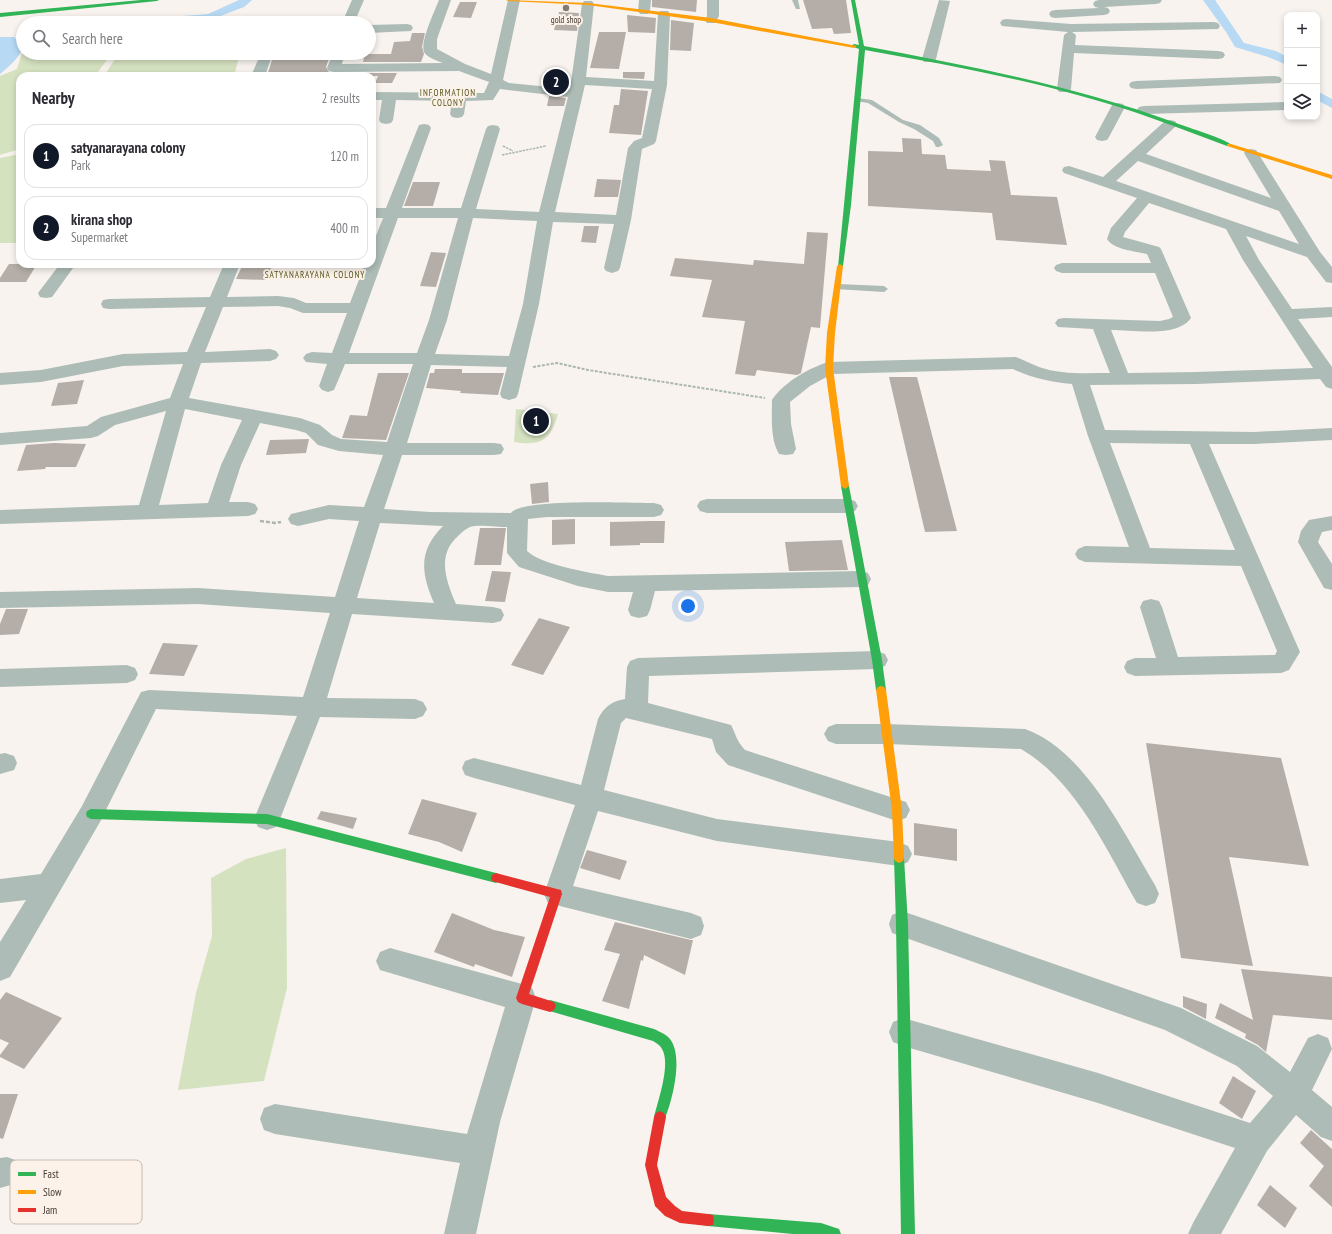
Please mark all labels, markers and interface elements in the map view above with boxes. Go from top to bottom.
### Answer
marker: gold shop [561,3,571,13]
map controls [1284,12,1320,120]
button: + [1284,12,1320,48]
place label: gold shop [551,14,581,25]
search box [16,16,376,60]
icon: search [30,27,52,49]
text: Search here [62,29,123,48]
button: − [1284,48,1320,84]
pin: 2 [543,67,569,97]
button: layers [1284,84,1320,120]
text: Nearby [32,87,75,109]
district label: INFORMATION COLONY [420,87,476,108]
text: 2 results [321,90,360,107]
text: satyanarayana colony [71,138,185,157]
text: 1 [43,148,49,165]
text: 120 m [330,148,359,165]
text: Park [71,157,90,174]
text: kirana shop [71,210,133,229]
text: 2 [43,220,49,237]
text: 400 m [330,220,359,237]
text: Supermarket [71,229,128,246]
district label: SATYANARAYANA COLONY [265,269,365,280]
pin: 1 [523,406,549,436]
your location [678,596,698,616]
legend [10,1160,142,1224]
text: Fast [43,1167,59,1181]
text: Slow [43,1185,62,1199]
text: Jam [42,1203,57,1217]

